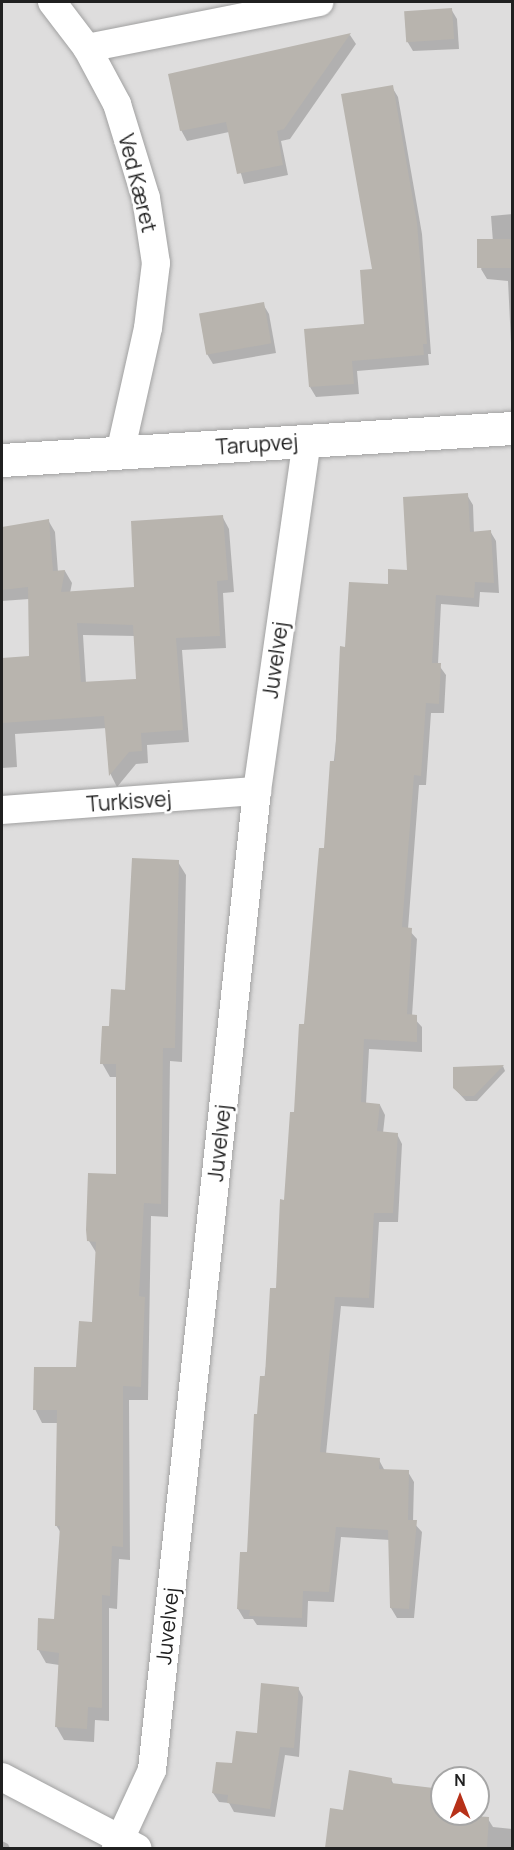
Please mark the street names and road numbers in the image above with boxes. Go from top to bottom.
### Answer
street label: Ved Kæret [114,131,162,235]
street label: Tarupvej [215,429,299,459]
street label: Juvelvej [257,620,293,700]
street label: Turkisvej [86,785,172,817]
street label: Juvelvej [202,1103,236,1183]
street label: Juvelvej [150,1586,184,1666]

